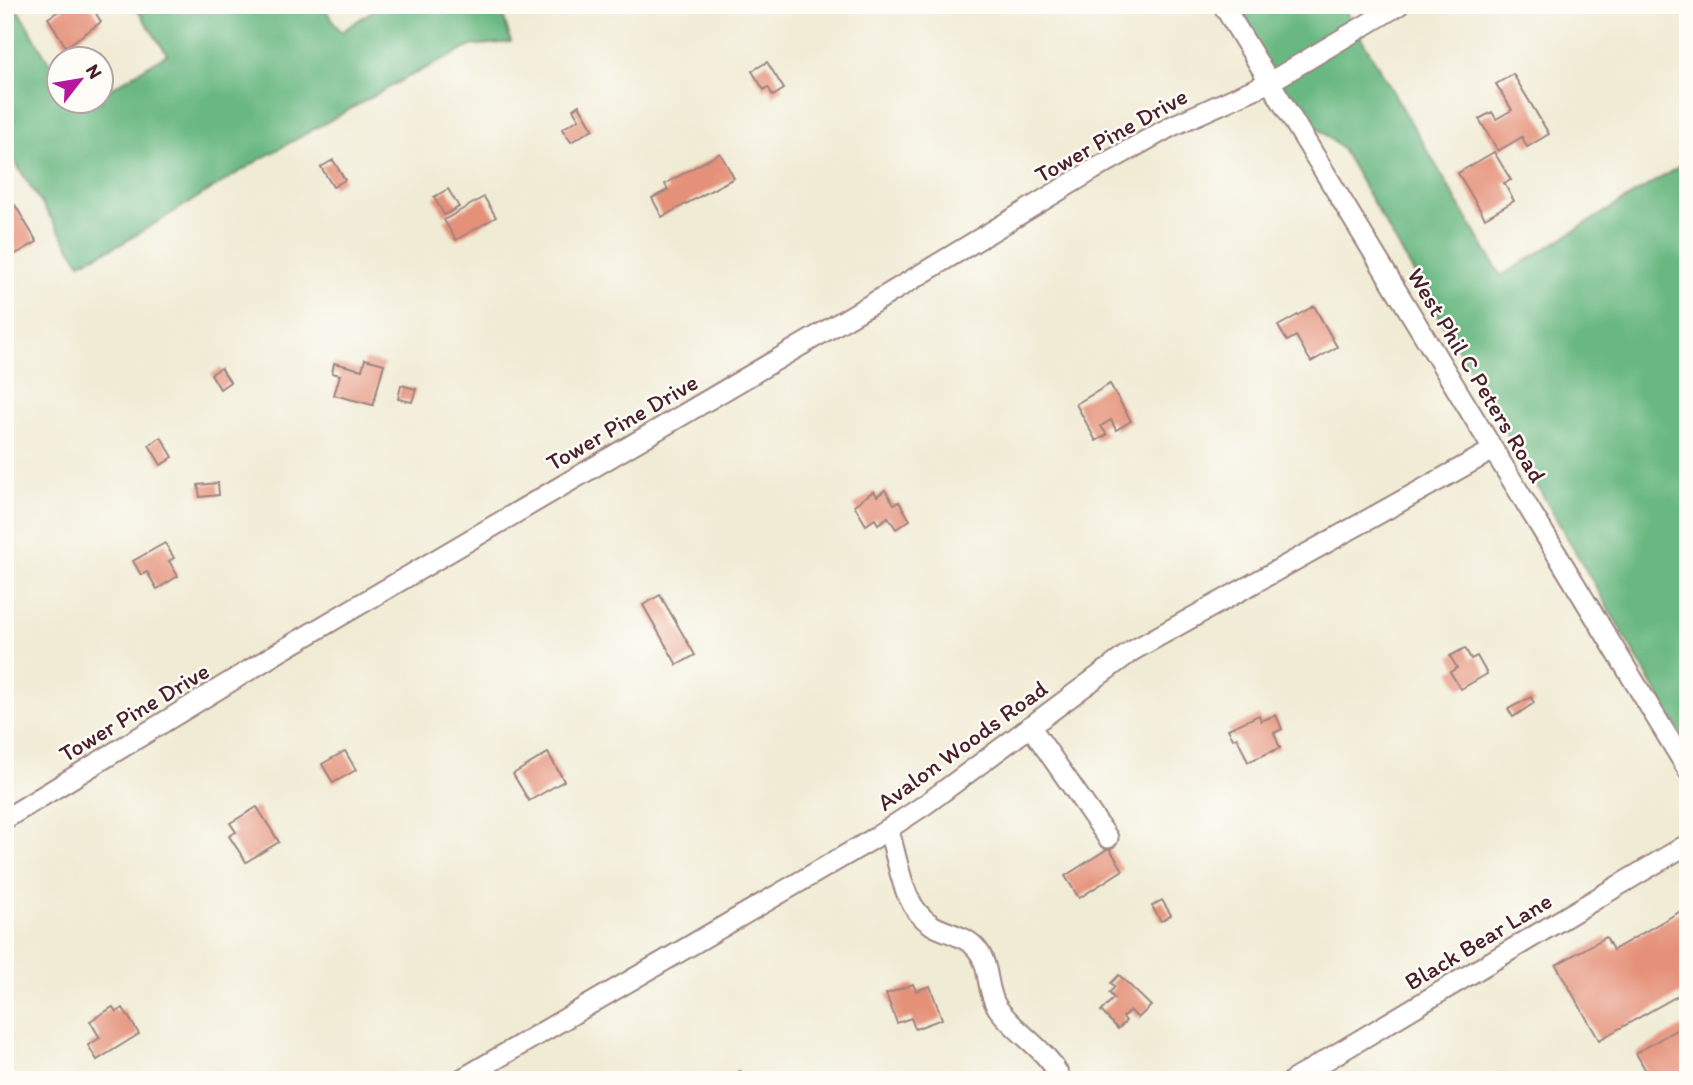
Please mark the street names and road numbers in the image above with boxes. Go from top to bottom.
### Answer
street label: Tower Pine Drive [1030,81,1192,189]
street label: West Phil C Peters Road [1401,262,1553,488]
street label: Tower Pine Drive [541,367,703,477]
street label: Tower Pine Drive [54,656,214,768]
street label: Avalon Woods Road [871,673,1053,817]
street label: Black Bear Lane [1399,886,1557,996]

